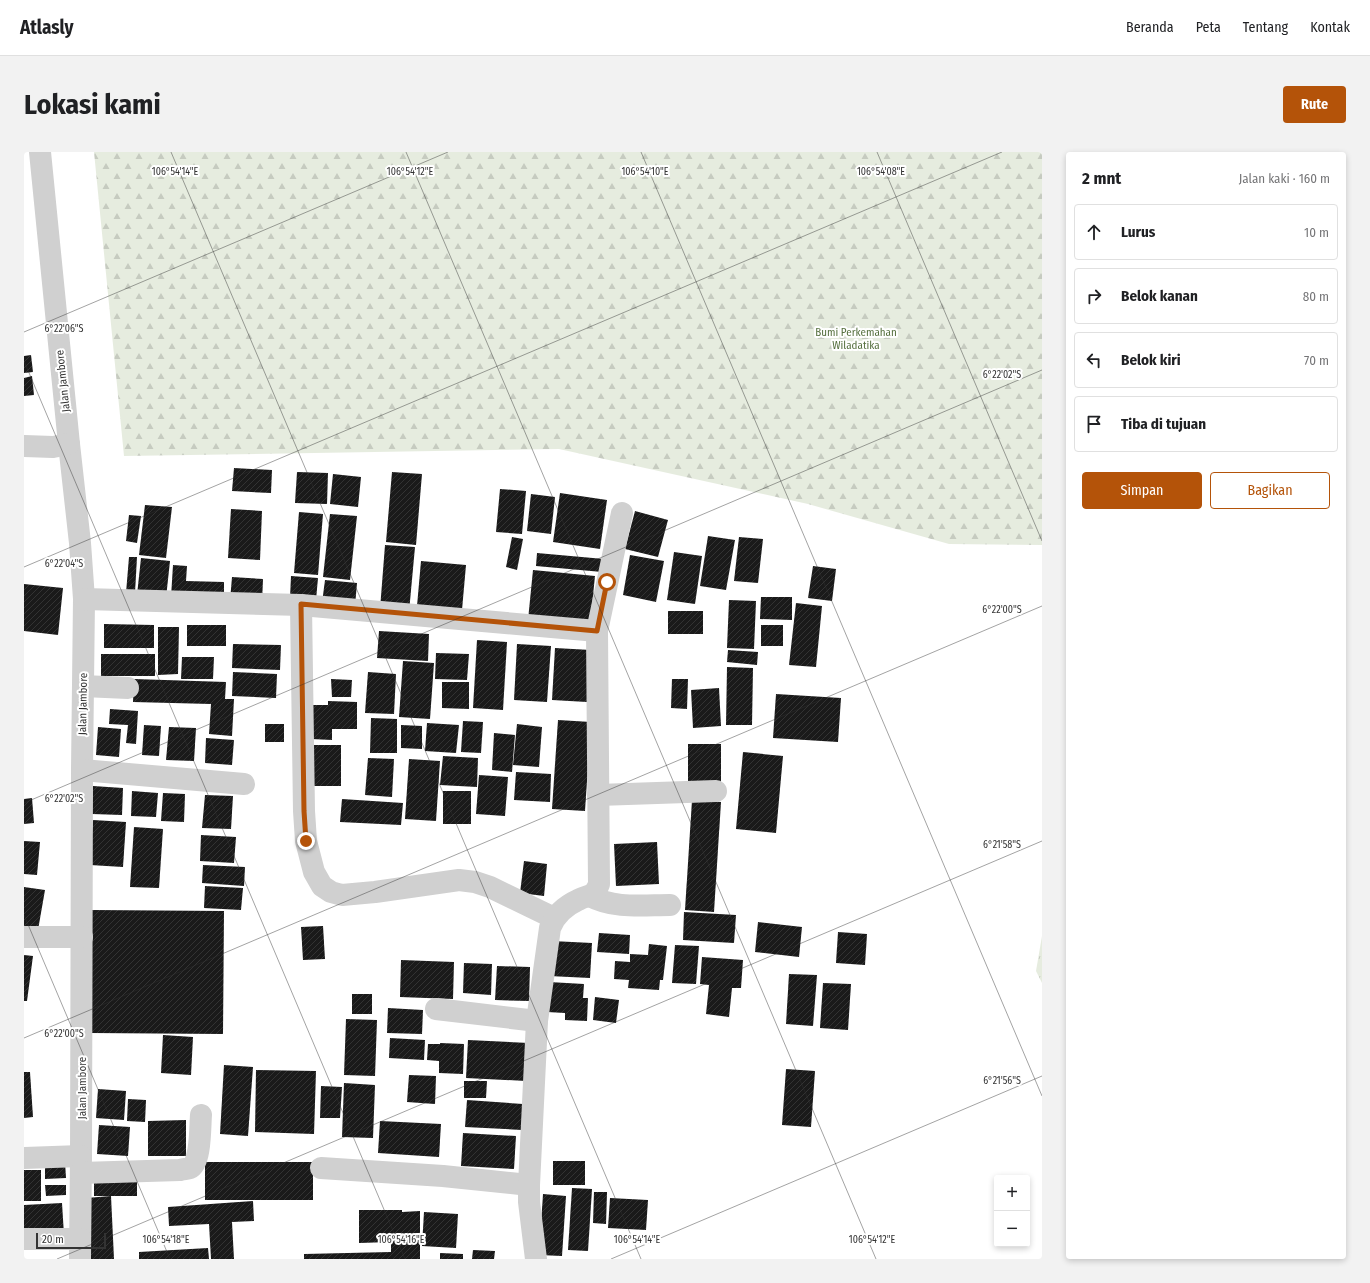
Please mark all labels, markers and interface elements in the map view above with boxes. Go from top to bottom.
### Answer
text: Atlasly [20,16,74,39]
text: Beranda [1126,19,1174,36]
text: Peta [1196,19,1221,36]
text: Tentang [1243,19,1288,36]
text: Kontak [1310,19,1350,36]
button: Rute [1283,86,1346,123]
text: Lokasi kami [24,88,161,121]
text: 106°54'14"E [152,166,198,178]
text: 106°54'12"E [387,166,434,178]
text: 106°54'10"E [621,166,669,178]
text: 106°54'08"E [857,166,905,178]
text: 2 mnt [1082,168,1121,189]
text: Jalan kaki · 160 m [1239,171,1330,186]
icon: ahead [1083,221,1105,243]
text: Lurus [1121,223,1155,241]
text: 10 m [1304,225,1329,240]
icon: right [1083,285,1105,307]
text: Belok kanan [1121,287,1198,305]
text: 80 m [1303,289,1329,304]
text: 6°22'06"S [45,323,84,335]
park label: Bumi Perkemahan Wiladatika [815,326,897,352]
street label: Jalan Jambore [53,349,73,413]
icon: left [1083,349,1105,371]
text: Belok kiri [1121,351,1181,369]
text: 70 m [1304,353,1329,368]
text: 6°22'02"S [983,369,1021,381]
icon: arrive [1083,413,1105,435]
text: Tiba di tujuan [1121,415,1206,433]
button: Simpan [1082,472,1202,509]
button: Bagikan [1210,472,1330,509]
text: 6°22'04"S [45,558,83,570]
route start [598,573,616,591]
text: 6°22'00"S [982,604,1022,616]
street label: Jalan Jambore [76,673,90,735]
text: 6°22'02"S [45,793,83,805]
route end [297,832,315,850]
text: 6°21'58"S [983,839,1021,851]
text: 6°22'00"S [44,1028,84,1040]
street label: Jalan Jambore [76,1057,89,1119]
text: 6°21'56"S [983,1075,1021,1087]
map controls [994,1175,1030,1247]
button: + [994,1175,1030,1211]
button: − [994,1211,1030,1247]
scale bar [36,1231,106,1250]
text: 20 m [42,1233,64,1246]
text: 106°54'18"E [143,1234,190,1246]
text: 106°54'16"E [378,1234,425,1246]
text: 106°54'14"E [614,1234,660,1246]
text: 106°54'12"E [849,1234,896,1246]

